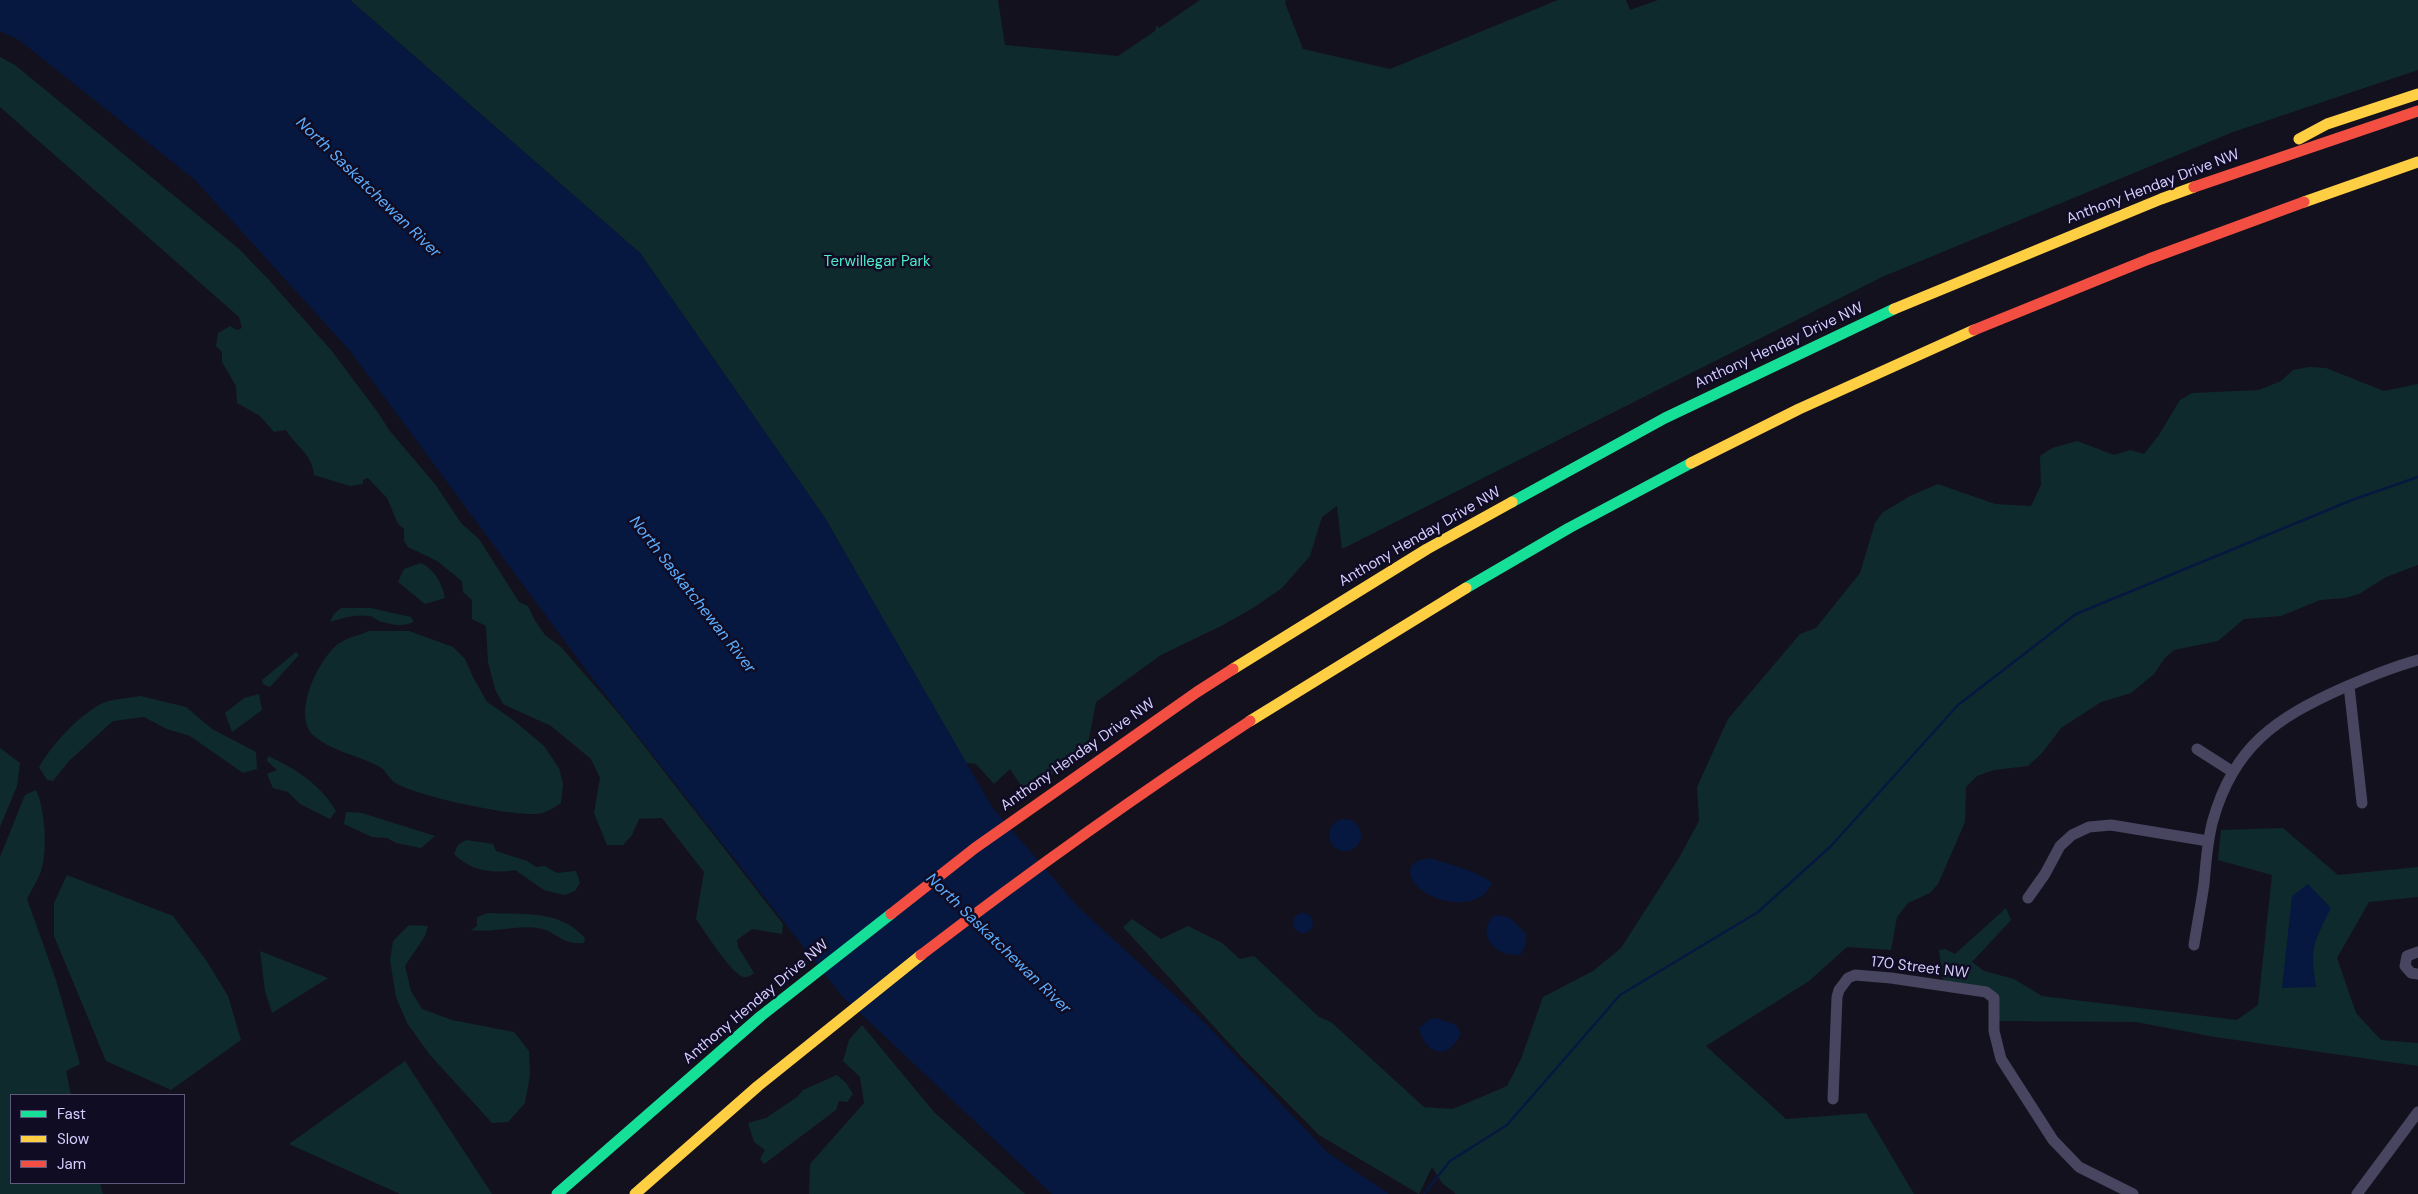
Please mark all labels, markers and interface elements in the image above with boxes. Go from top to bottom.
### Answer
water label: North Saskatchewan River [292,114,444,262]
street label: Anthony Henday Drive NW [2064,146,2242,228]
park label: Terwillegar Park [823,253,931,271]
street label: Anthony Henday Drive NW [1692,299,1866,393]
street label: Anthony Henday Drive NW [1336,483,1504,591]
water label: North Saskatchewan River [625,513,759,677]
street label: Anthony Henday Drive NW [997,695,1159,815]
water label: North Saskatchewan River [922,870,1074,1018]
street label: Anthony Henday Drive NW [680,936,832,1068]
street label: 170 Street NW [1870,953,1970,983]
legend [10,1094,185,1184]
text: Fast [57,1104,86,1124]
text: Slow [57,1129,89,1149]
text: Jam [57,1154,86,1174]

